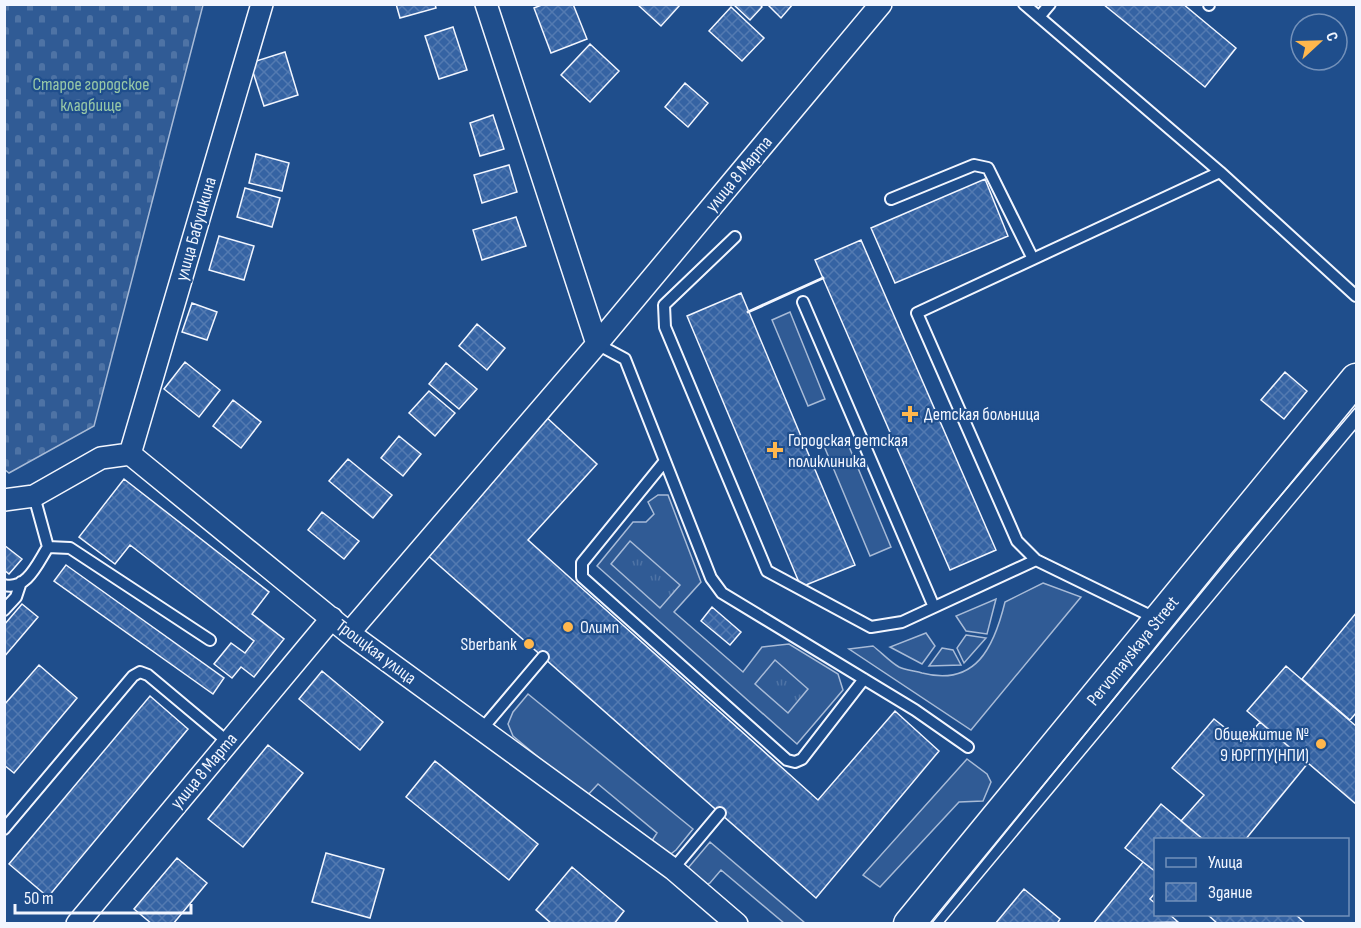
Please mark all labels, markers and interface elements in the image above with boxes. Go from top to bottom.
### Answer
north arrow [1289,12,1349,72]
text: С [1321,30,1342,44]
park label: Старое городское кладбище [32,74,150,116]
street label: улица 8 Марта [701,132,777,216]
street label: улица Бабушкина [171,175,221,283]
place label: Детская больница [924,404,1040,425]
marker: Детская больница [901,405,919,423]
place label: Городская детская поликлиника [788,430,908,472]
marker: Городская детская поликлиника [766,441,784,459]
street label: Pervomayskaya Street [1083,592,1184,710]
street label: Троицкая улица [332,615,420,689]
place label: Олимп [580,617,619,638]
marker: Олимп [561,620,575,634]
place label: Sberbank [460,634,517,655]
marker: Sberbank [522,637,536,651]
place label: Общежитие № 9 ЮРГПУ(НПИ) [1214,724,1309,766]
street label: улица 8 Марта [166,729,242,813]
marker: Общежитие № 9 ЮРГПУ(НПИ) [1314,737,1328,751]
legend [1154,838,1349,916]
text: Улица [1208,852,1243,873]
scale bar [15,877,190,915]
text: Здание [1208,882,1253,903]
text: 50 m [24,888,54,909]

